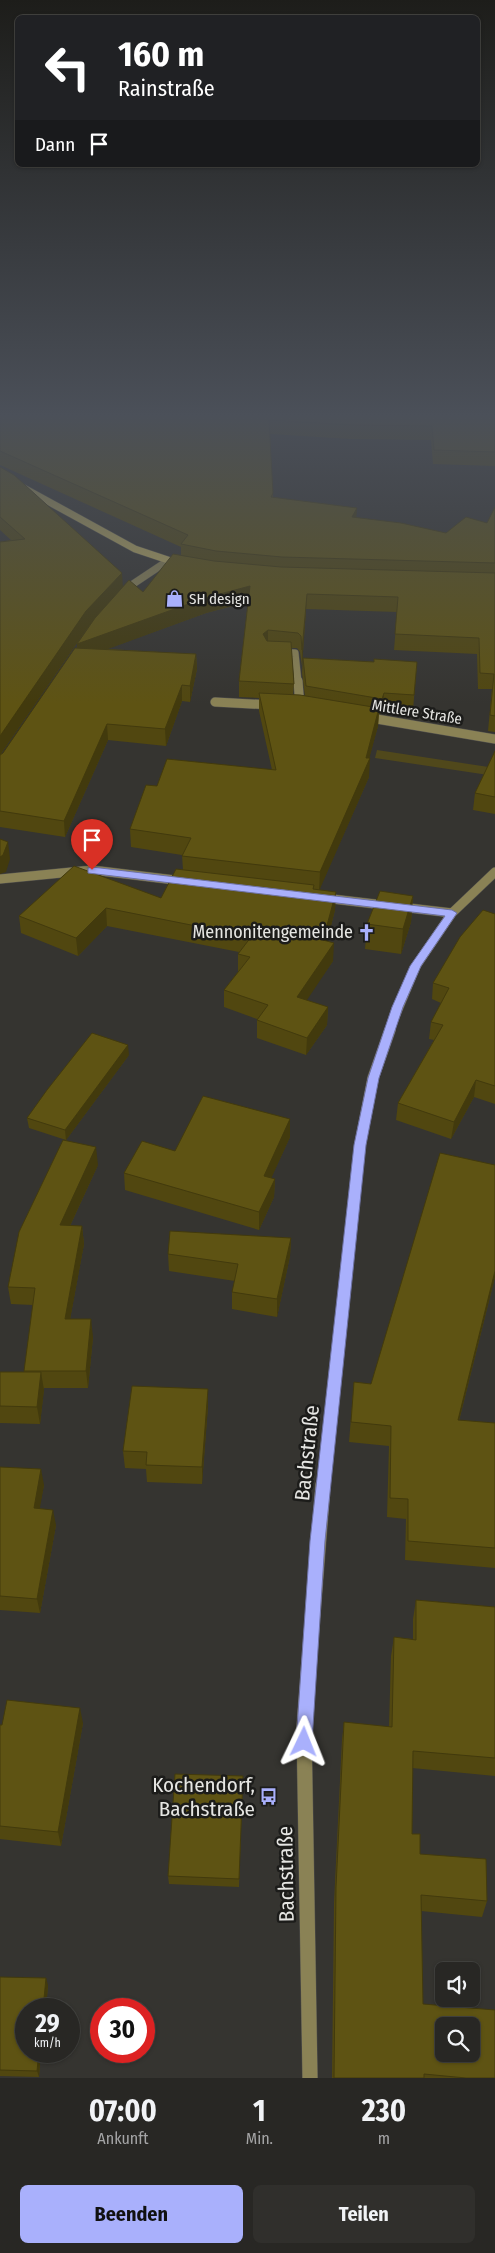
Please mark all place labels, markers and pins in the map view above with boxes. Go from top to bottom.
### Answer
shop icon: SH design [165,589,185,609]
place label: SH design [189,590,250,608]
pin [71,819,113,870]
place label: Mennonitengemeinde [192,921,353,943]
church icon: Mennonitengemeinde [357,922,377,942]
place label: Kochendorf, Bachstraße [152,1772,255,1822]
bus stop icon: Kochendorf, Bachstraße [259,1787,279,1807]

